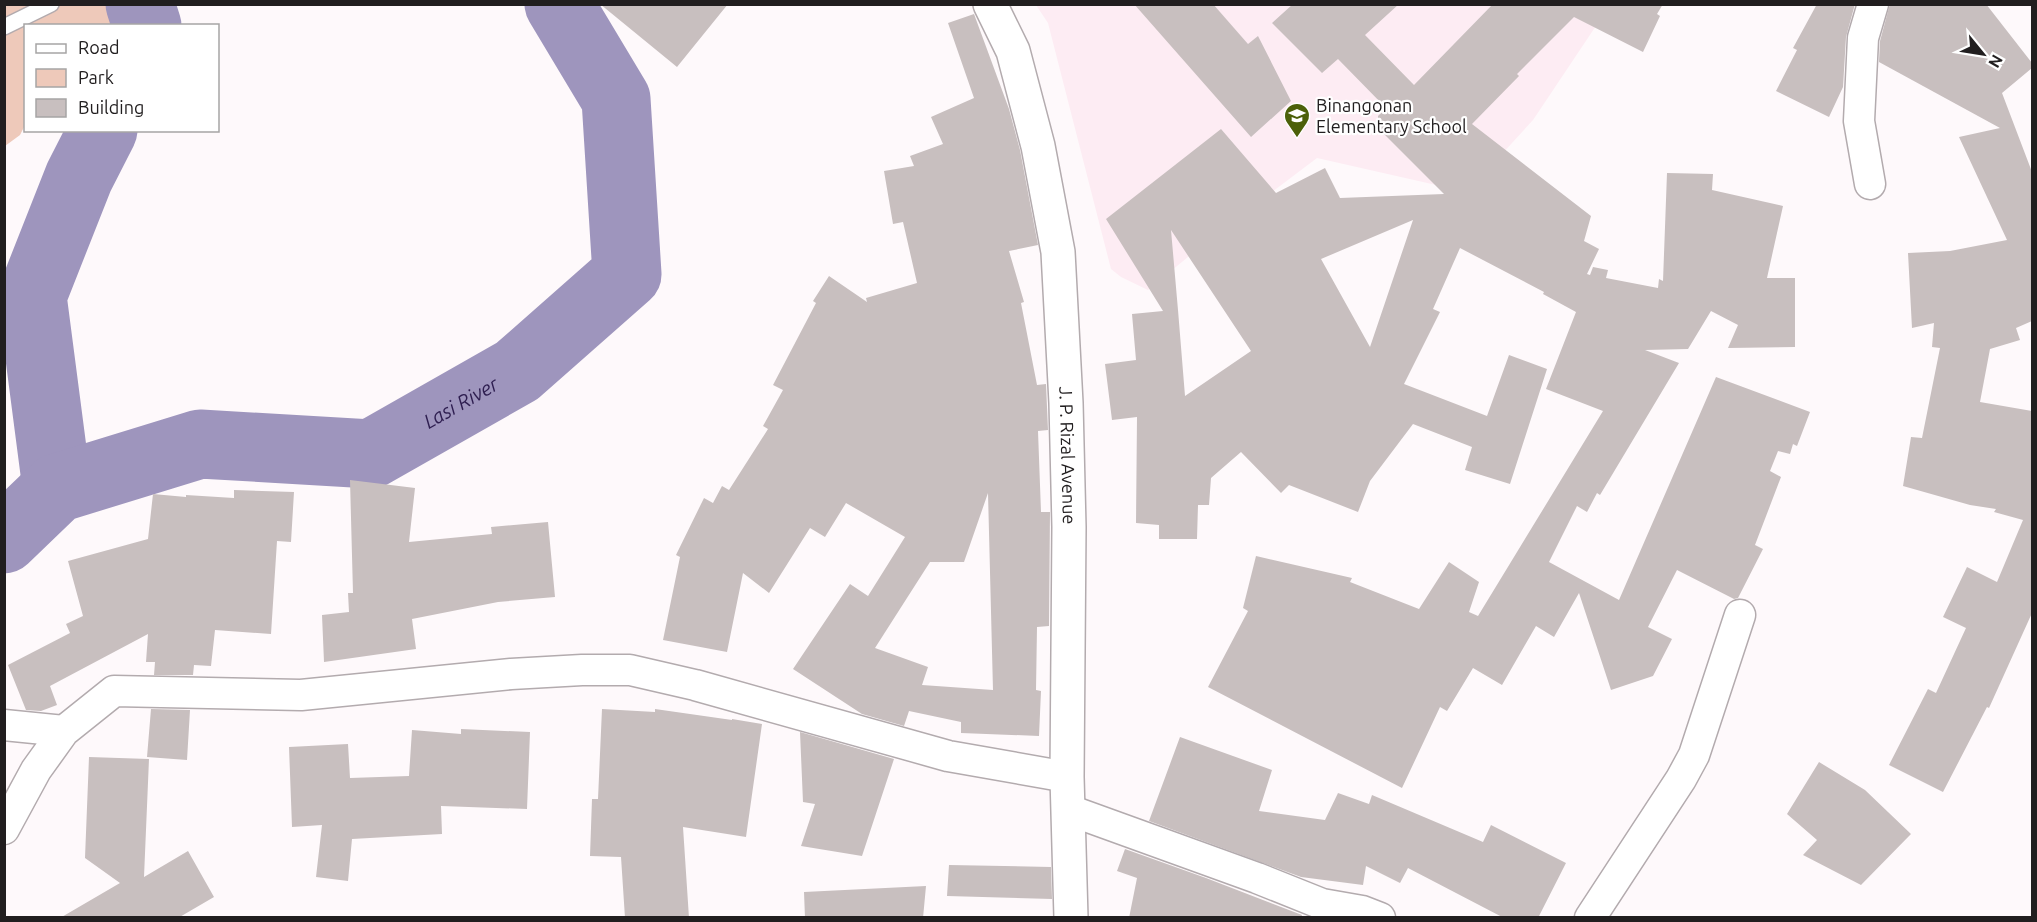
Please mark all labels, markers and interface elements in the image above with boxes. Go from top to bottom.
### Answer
legend [24,24,219,132]
north arrow [1953,24,2013,84]
text: Road [78,37,120,57]
text: N [1985,52,2007,71]
text: Park [78,67,114,87]
place label: Binangonan Elementary School [1316,95,1467,136]
text: Building [78,97,144,117]
school or university icon: Binangonan Elementary School [1282,101,1312,139]
water label: Lasi River [419,371,503,433]
street label: J. P. Rizal Avenue [1056,386,1080,525]

